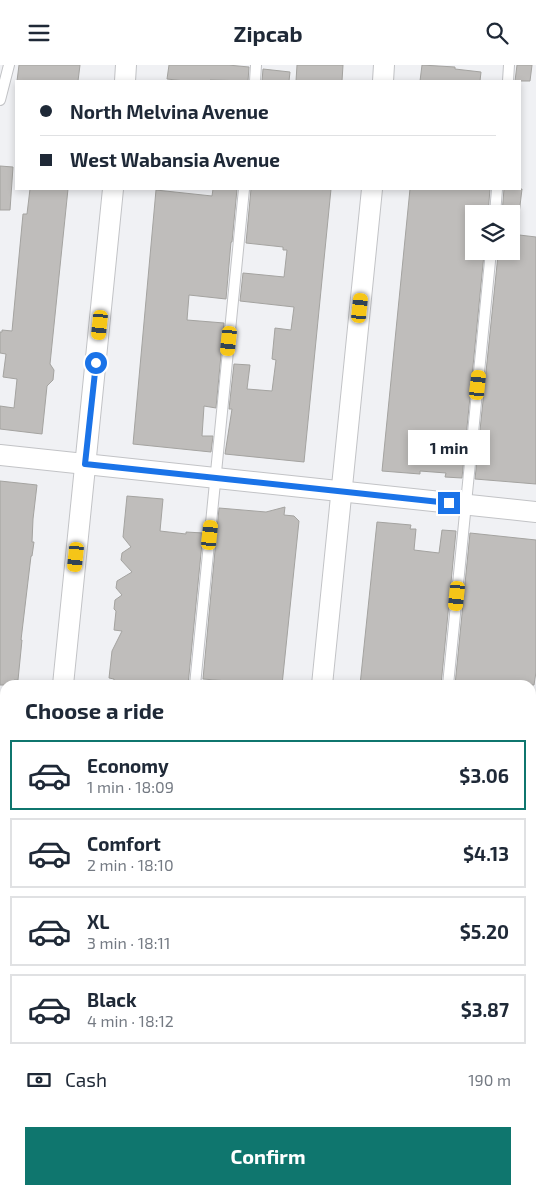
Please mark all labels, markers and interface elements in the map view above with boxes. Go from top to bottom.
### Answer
icon: menu [25,19,53,47]
icon: search [483,19,511,47]
text: Zipcab [234,20,302,46]
text: North Melvina Avenue [70,100,269,123]
text: West Wabansia Avenue [70,148,280,171]
map controls [465,205,520,260]
button: layers [465,205,520,260]
car [350,292,369,324]
car [90,309,109,341]
car [219,325,238,357]
route start [85,352,107,374]
car [468,369,487,401]
callout: 1 min [408,431,490,465]
text: 1 min [430,438,468,457]
route end [438,492,460,514]
car [200,519,219,551]
car [66,541,85,573]
car [447,580,466,612]
text: Choose a ride [25,697,164,723]
icon: car [27,753,72,798]
text: Economy [87,754,169,777]
text: $3.06 [459,764,509,787]
text: 1 min · 18:09 [87,777,174,796]
icon: car [27,831,72,876]
text: Comfort [87,832,161,855]
text: $4.13 [463,842,509,865]
text: 2 min · 18:10 [87,855,174,874]
icon: car [27,909,72,954]
text: XL [87,910,109,933]
text: $5.20 [460,920,509,943]
text: 3 min · 18:11 [87,933,170,952]
icon: car [27,987,72,1032]
text: Black [87,988,137,1011]
text: $3.87 [461,998,509,1021]
text: 4 min · 18:12 [87,1011,174,1030]
icon: cash [25,1066,53,1094]
text: Cash [65,1068,107,1091]
text: 190 m [468,1070,511,1089]
button: Confirm [25,1127,511,1185]

